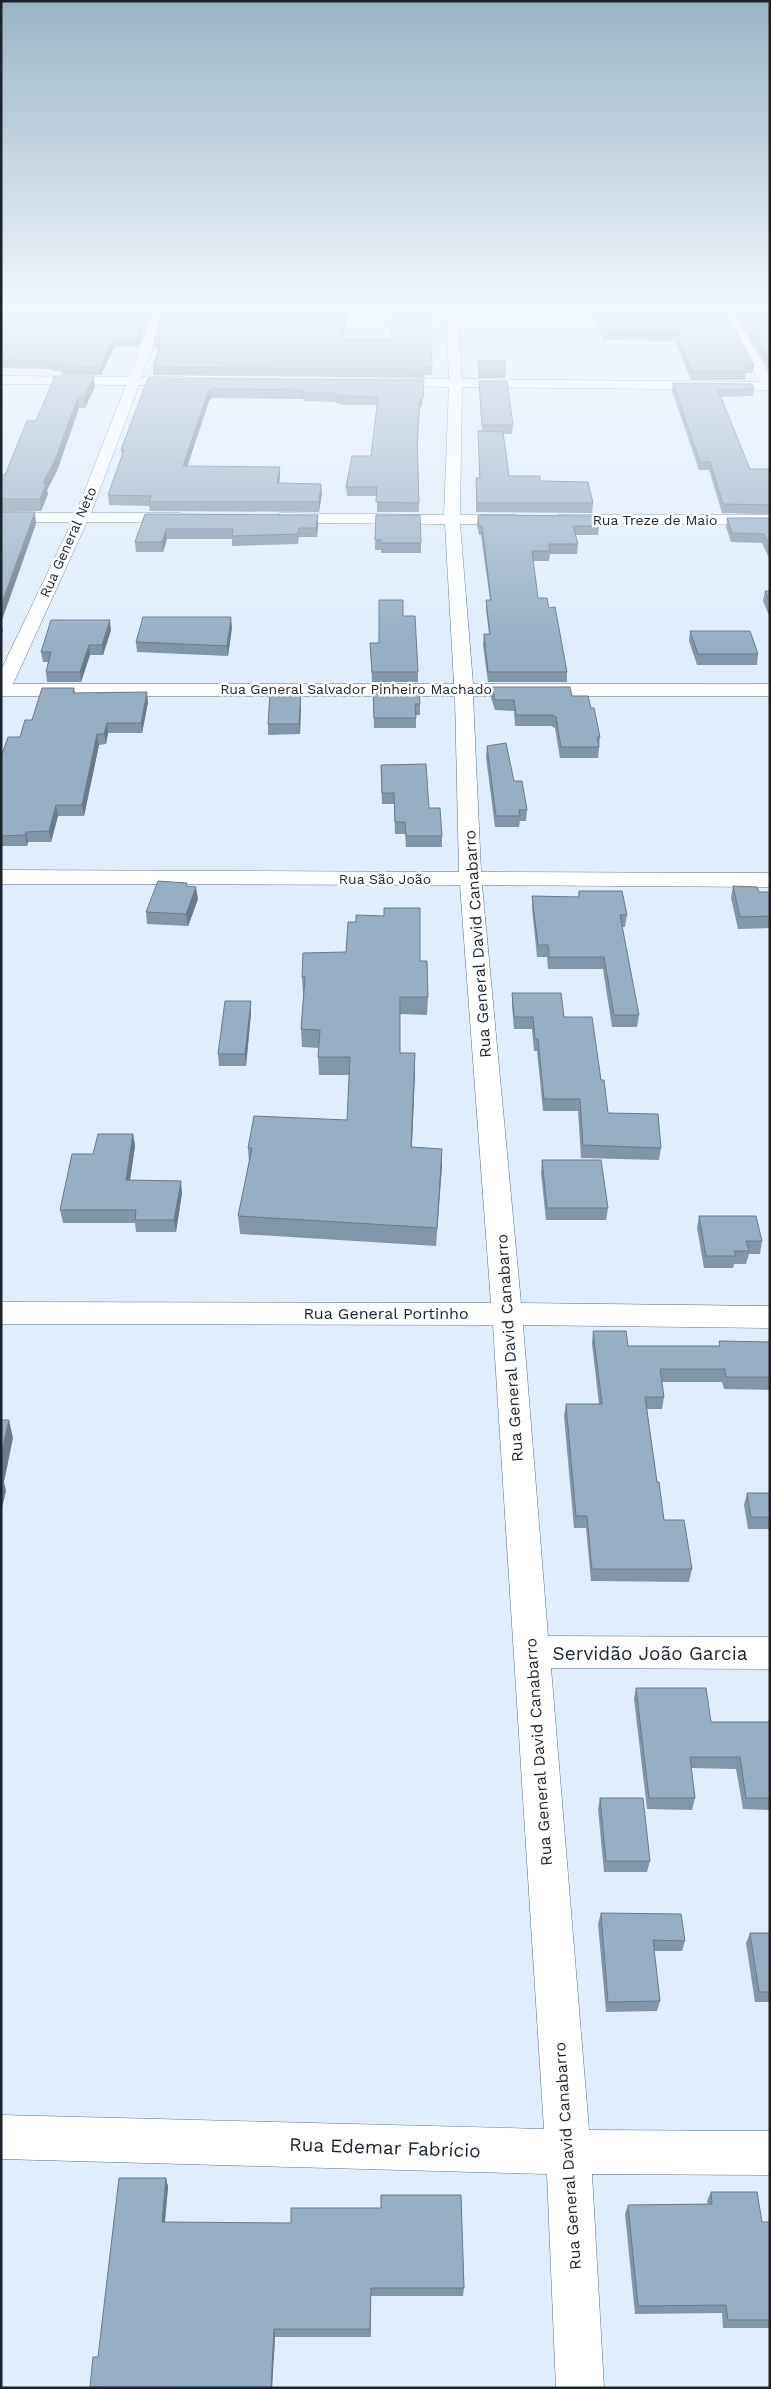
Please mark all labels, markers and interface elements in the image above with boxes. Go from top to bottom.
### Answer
street label: Rua General Neto [36,484,100,600]
street label: Rua Treze de Maio [593,512,717,528]
street label: Rua General Salvador Pinheiro Machado [220,681,492,697]
street label: Rua General David Canabarro [460,829,495,1059]
street label: Rua São João [339,871,431,887]
street label: Rua General David Canabarro [492,1233,527,1463]
street label: Rua General Portinho [303,1304,469,1323]
street label: Rua General David Canabarro [521,1637,556,1867]
street label: Servidão João Garcia [553,1642,748,1665]
street label: Rua General David Canabarro [550,2041,585,2271]
street label: Rua Edemar Fabrício [289,2133,481,2162]

